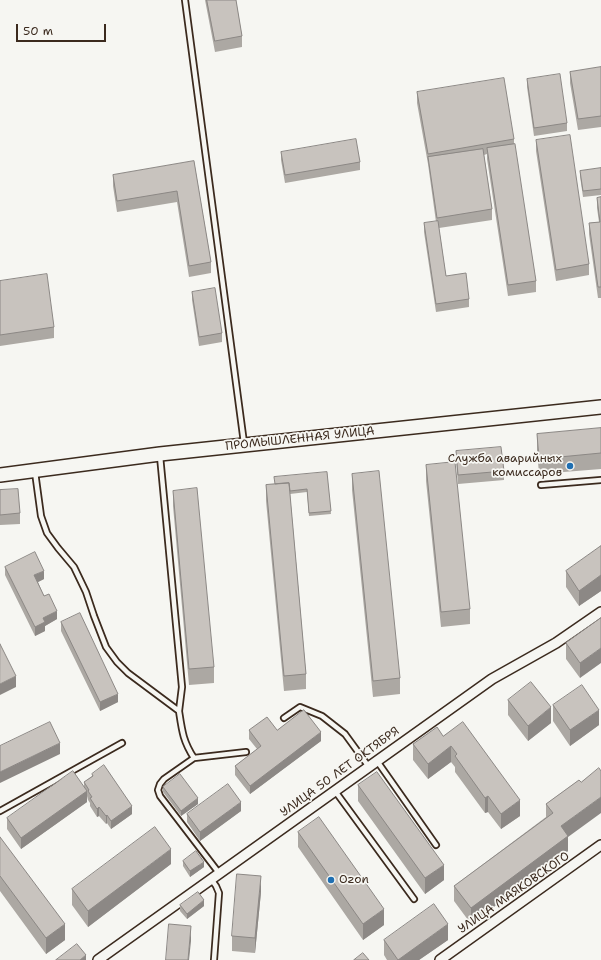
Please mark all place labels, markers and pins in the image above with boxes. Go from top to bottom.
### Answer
place label: Служба аварийных комиссаров [448,452,562,480]
marker: Служба аварийных комиссаров [565,461,575,471]
place label: Ozon [339,873,369,887]
marker: Ozon [326,875,336,885]

